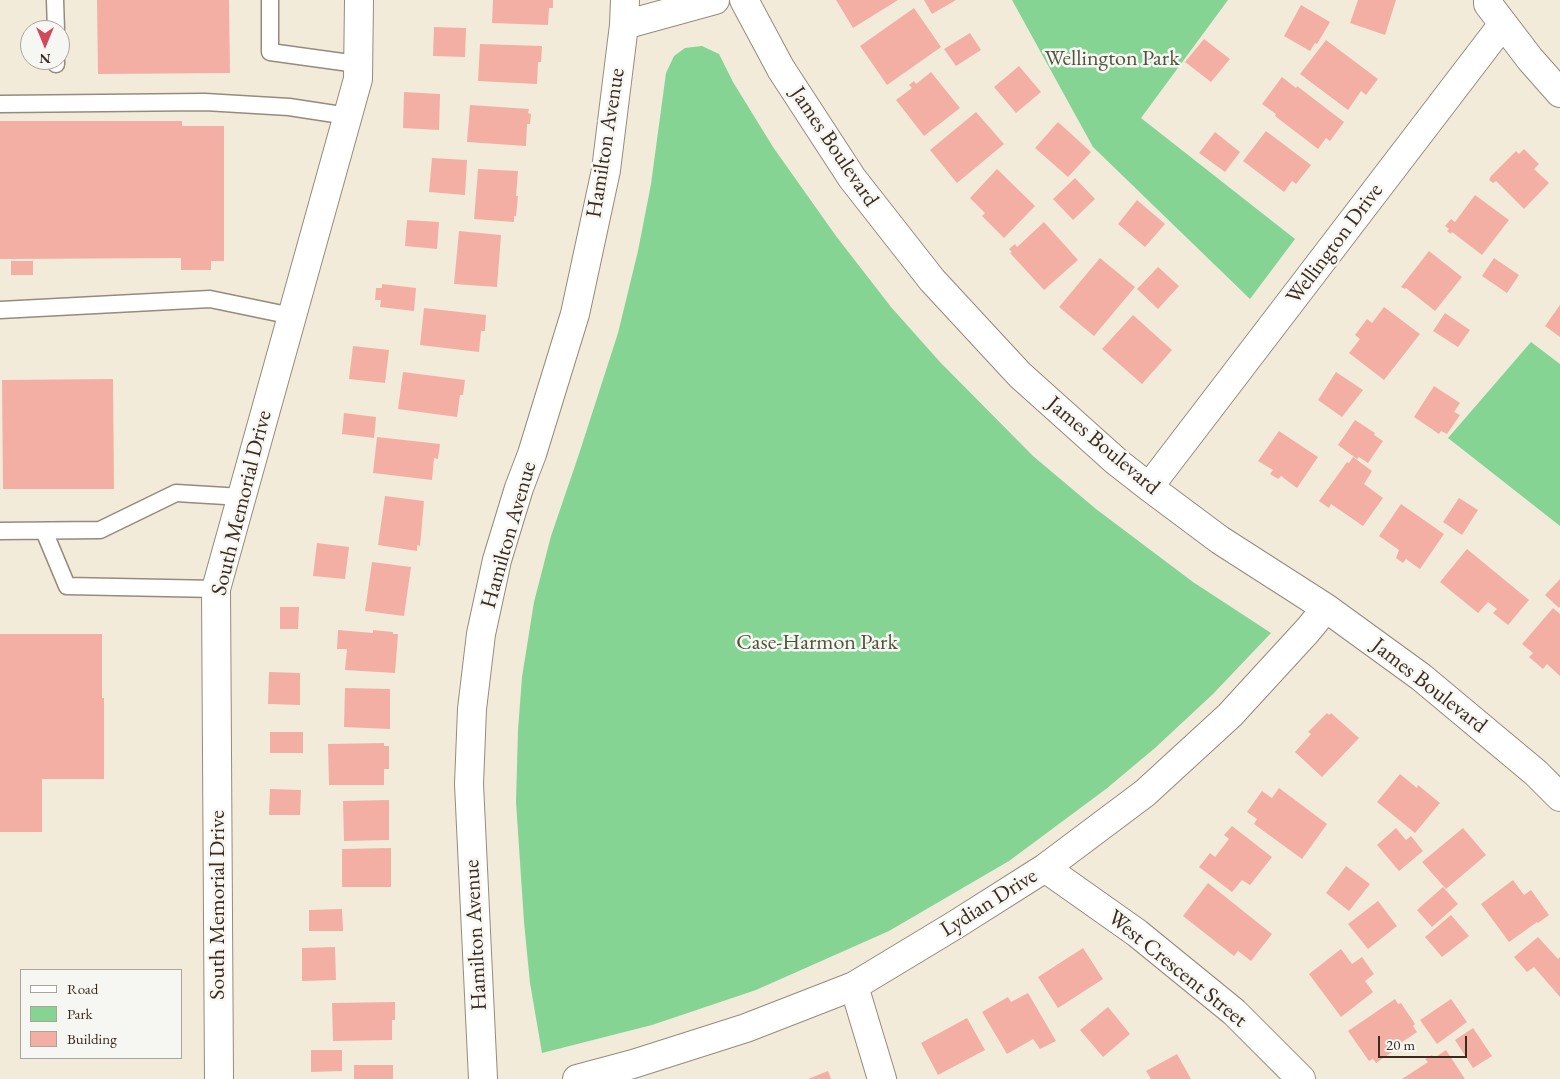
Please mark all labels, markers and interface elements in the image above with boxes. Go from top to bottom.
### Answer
north arrow [20,20,70,70]
park label: Wellington Park [1045,46,1179,72]
text: N [39,50,51,68]
street label: Hamilton Avenue [581,66,631,220]
street label: James Boulevard [784,82,884,212]
street label: Wellington Drive [1281,178,1389,310]
street label: James Boulevard [1041,391,1165,501]
street label: South Memorial Drive [206,408,278,598]
street label: Hamilton Avenue [475,459,543,611]
park label: Case-Harmon Park [736,630,898,656]
street label: James Boulevard [1366,633,1492,739]
street label: South Memorial Drive [205,810,231,1000]
street label: Hamilton Avenue [459,859,493,1011]
street label: Lydian Drive [936,863,1042,943]
street label: West Crescent Street [1102,905,1252,1033]
legend [20,969,182,1059]
text: Road [67,979,98,998]
text: Park [67,1004,93,1023]
scale bar [1380,1026,1469,1058]
text: Building [67,1029,117,1048]
text: 20 m [1386,1035,1415,1054]

